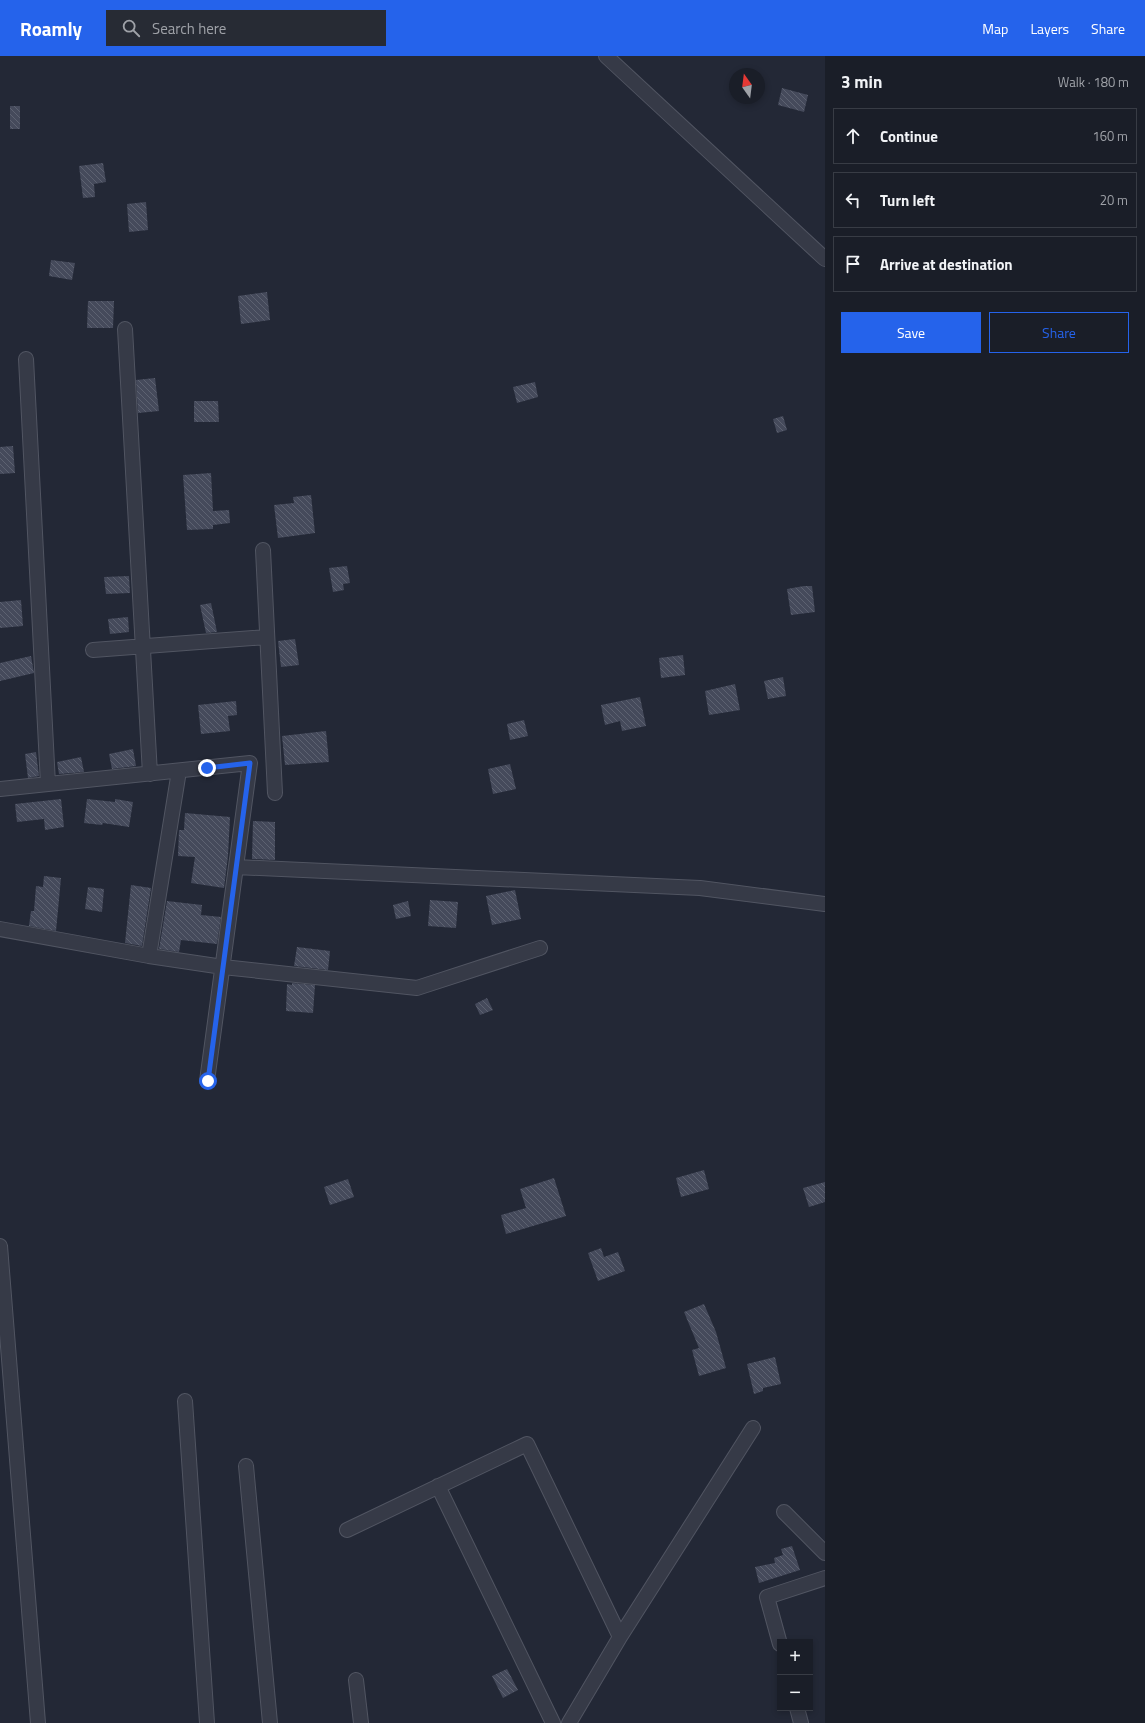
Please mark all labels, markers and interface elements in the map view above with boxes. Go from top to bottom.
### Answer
search box [106,10,386,46]
text: Roamly [20,14,82,43]
icon: search [120,17,142,39]
text: Search here [152,17,226,40]
text: Map [982,18,1008,39]
text: Layers [1030,18,1069,39]
text: Share [1091,18,1125,39]
north arrow [729,68,765,104]
text: 3 min [841,69,882,95]
text: Walk · 180 m [1058,72,1129,92]
icon: ahead [842,125,864,147]
text: Continue [880,125,938,148]
text: 160 m [1092,126,1128,146]
icon: left [842,189,864,211]
text: Turn left [880,189,935,212]
text: 20 m [1100,190,1128,210]
icon: arrive [842,253,864,275]
text: Arrive at destination [880,253,1013,276]
button: Save [841,312,981,353]
button: Share [989,312,1129,353]
route end [198,759,216,777]
route start [199,1072,217,1090]
map controls [777,1639,813,1711]
button: + [777,1639,813,1675]
button: − [777,1675,813,1711]

